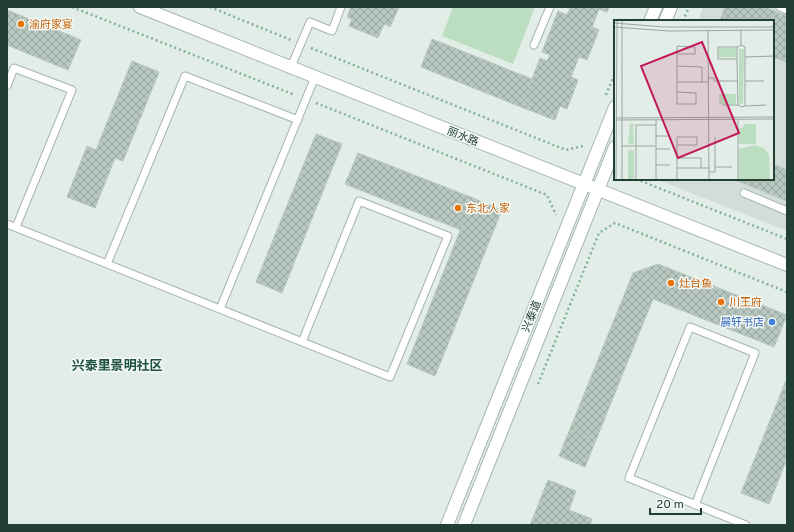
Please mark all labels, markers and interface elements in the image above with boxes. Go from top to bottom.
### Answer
place label: 渝府家宴 [29,18,73,32]
marker: 渝府家宴 [16,19,26,29]
inset map [614,20,774,180]
street label: 丽水路 [445,124,481,150]
place label: 东北人家 [466,202,510,216]
marker: 东北人家 [453,203,463,213]
place label: 灶台鱼 [679,277,712,291]
marker: 灶台鱼 [666,278,676,288]
place label: 川王府 [729,296,762,310]
marker: 川王府 [716,297,726,307]
street label: 兴泰道 [519,298,545,334]
place label: 晨轩书店 [720,316,764,330]
marker: 晨轩书店 [767,317,777,327]
district label: 兴泰里景明社区 [71,358,163,375]
scale bar [650,490,701,516]
text: 20 m [656,497,684,513]

